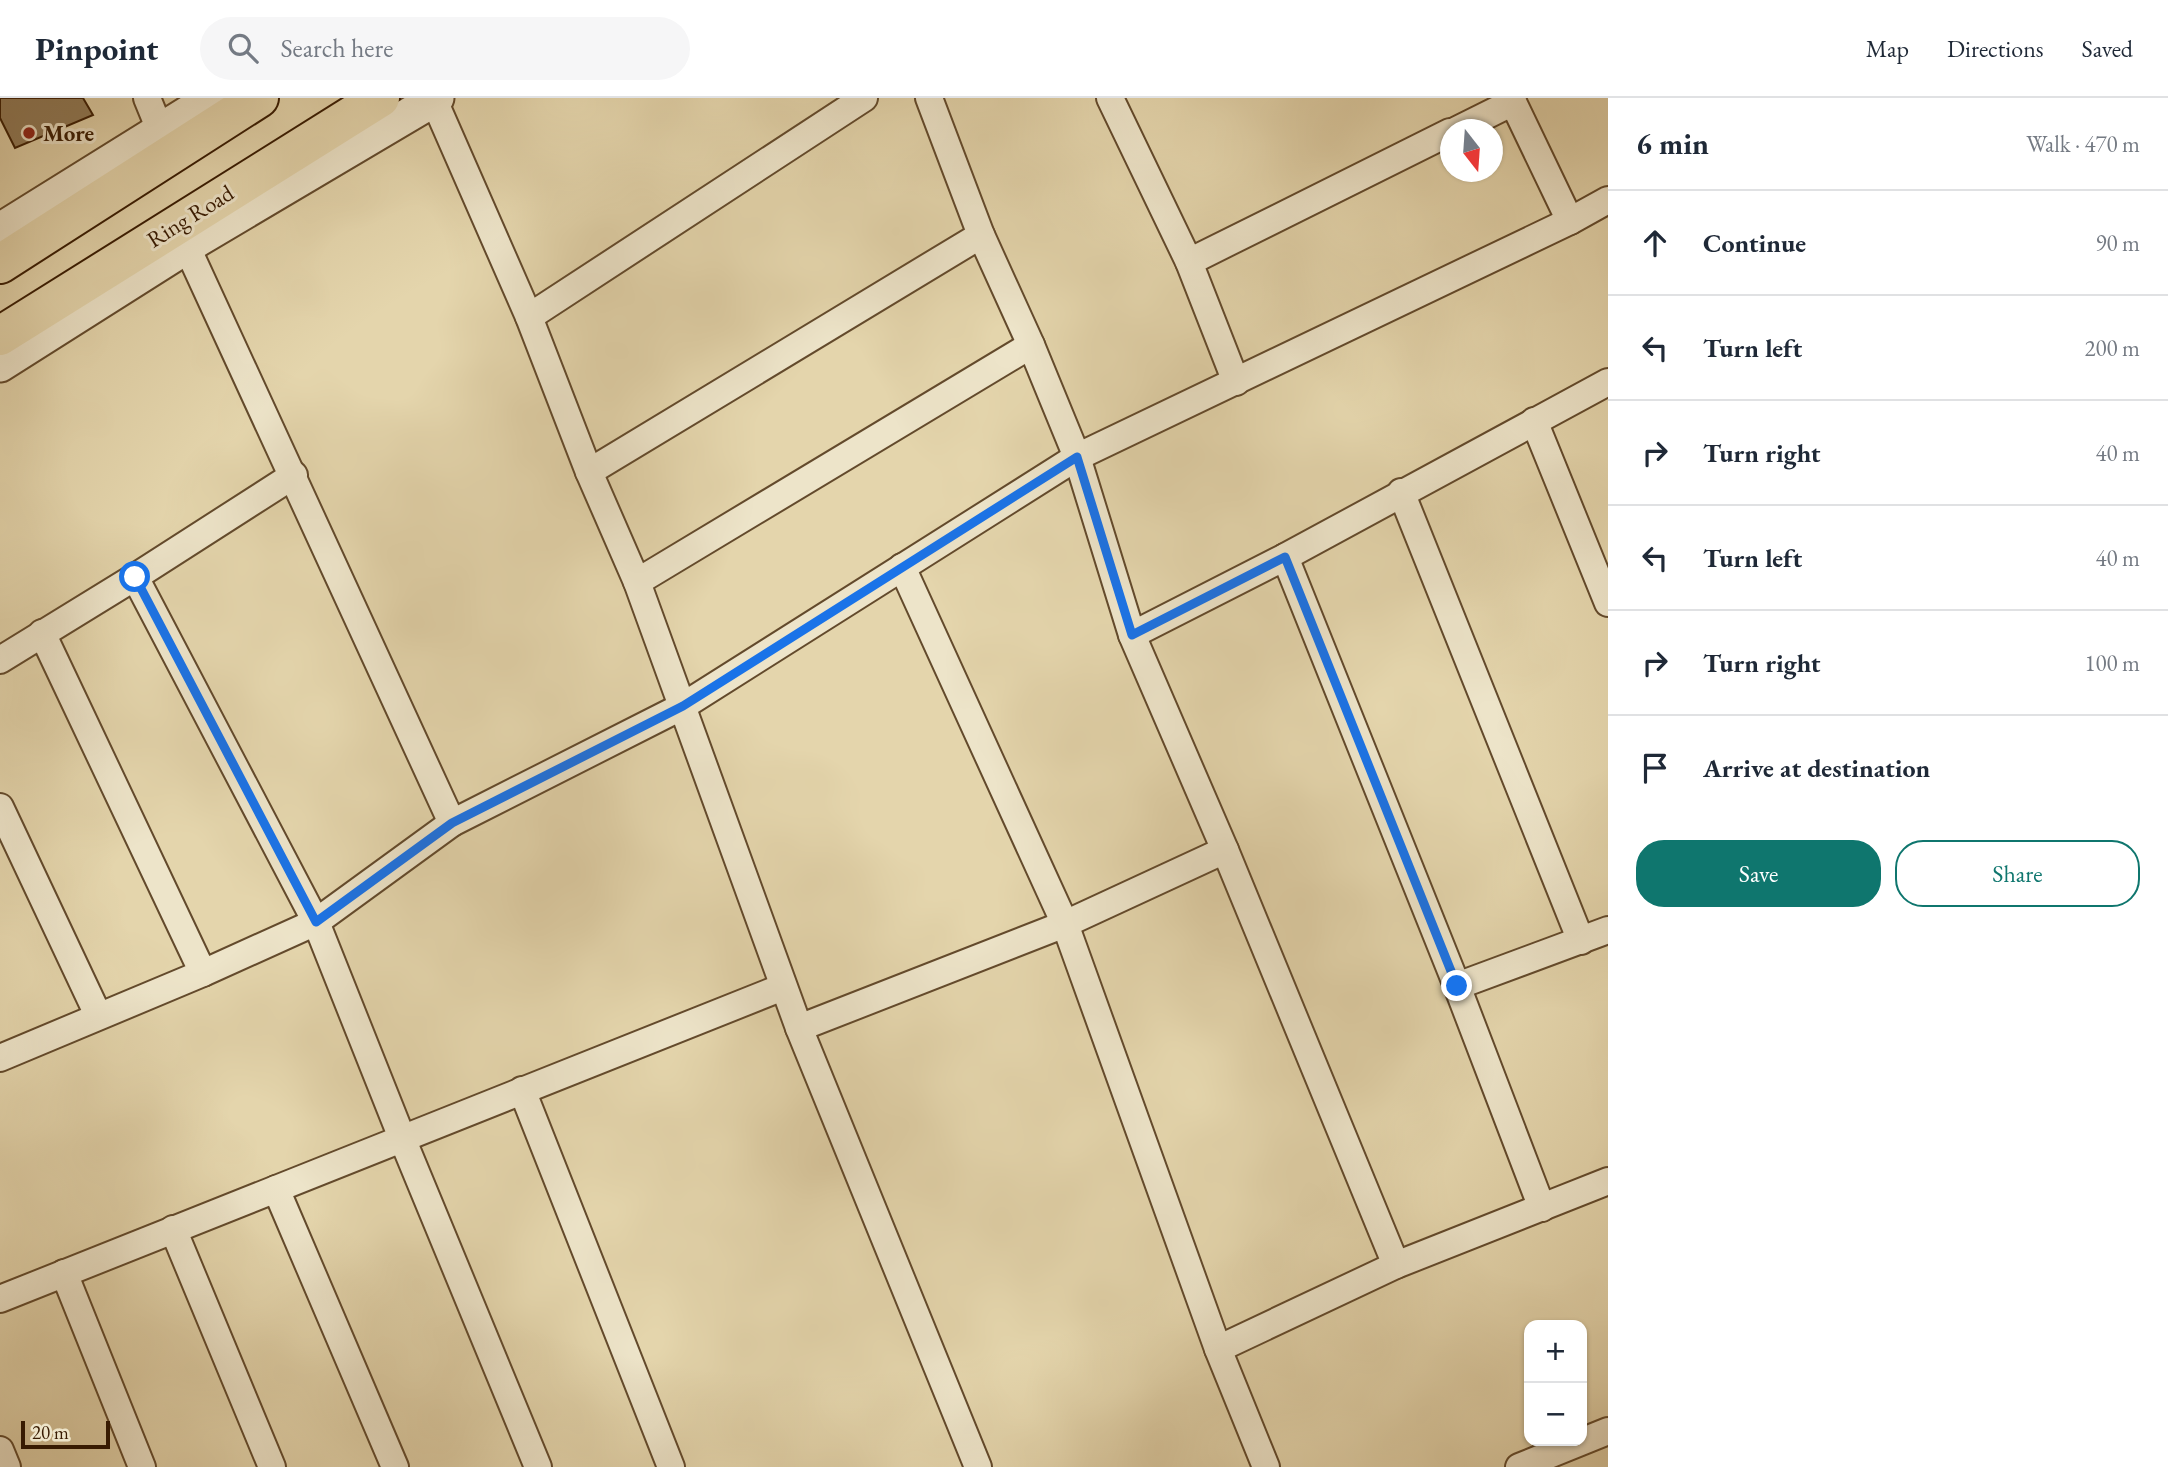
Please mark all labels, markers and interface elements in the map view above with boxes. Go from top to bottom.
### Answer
search box [200,17,690,80]
text: Pinpoint [35,27,158,70]
icon: search [224,29,262,67]
text: Search here [280,31,393,65]
text: Map [1866,33,1909,64]
text: Directions [1947,33,2044,64]
text: Saved [2082,33,2133,64]
place label: More [43,118,94,148]
north arrow [1440,119,1503,182]
text: 6 min [1636,124,1709,163]
marker: More [21,125,37,141]
text: Walk · 470 m [2026,129,2140,159]
street label: Ring Road [141,177,239,254]
icon: ahead [1636,224,1674,262]
text: Continue [1703,226,1806,260]
text: 90 m [2095,228,2140,258]
icon: left [1636,329,1674,367]
text: Turn left [1703,331,1802,365]
text: 200 m [2084,333,2140,363]
icon: right [1636,434,1674,472]
text: Turn right [1703,436,1821,470]
text: 40 m [2095,438,2140,468]
icon: left [1636,539,1674,577]
text: Turn left [1703,541,1802,575]
text: 40 m [2095,543,2140,573]
route start [119,561,150,592]
icon: right [1636,644,1674,682]
text: Turn right [1703,646,1821,680]
text: 100 m [2084,648,2140,678]
icon: arrive [1636,749,1674,787]
text: Arrive at destination [1703,751,1930,785]
button: Save [1636,840,1881,907]
button: Share [1895,840,2140,907]
route end [1441,970,1472,1001]
map controls [1524,1320,1587,1446]
button: + [1524,1320,1587,1383]
button: − [1524,1383,1587,1446]
scale bar [21,1418,110,1450]
text: 20 m [32,1420,69,1445]

